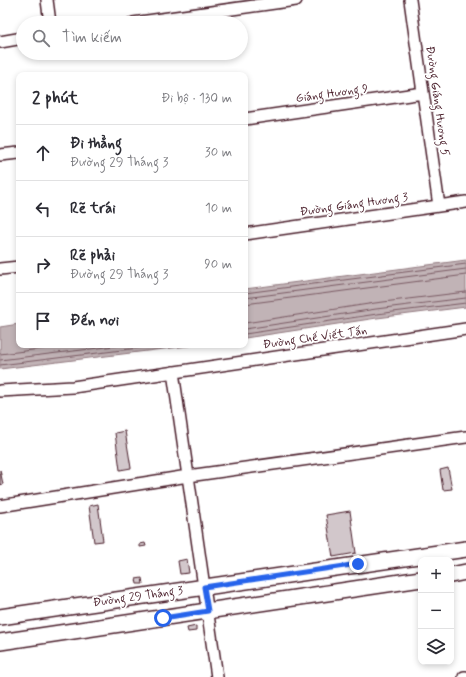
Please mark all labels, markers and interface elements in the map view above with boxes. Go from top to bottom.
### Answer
search box [16,16,248,60]
icon: search [30,27,52,49]
text: Tìm kiếm [62,28,122,48]
street label: Đường Giáng Hương 5 [420,45,453,157]
street label: Giáng Hương 9 [295,81,369,108]
text: 2 phút [32,87,78,109]
text: Đi bộ · 130 m [161,90,232,107]
text: Đi thẳng [70,134,122,154]
icon: ahead [32,142,54,164]
text: 30 m [205,144,232,161]
text: Đường 29 Tháng 3 [70,154,168,171]
street label: Đường Giáng Hương 3 [299,189,410,222]
icon: left [32,198,54,220]
text: Rẽ trái [70,199,116,219]
text: 10 m [205,200,232,217]
text: Rẽ phải [70,246,115,266]
icon: right [32,254,54,276]
text: 90 m [204,256,232,273]
text: Đường 29 Tháng 3 [70,266,168,283]
icon: arrive [32,310,54,332]
text: Đến nơi [70,311,119,331]
street label: Đường Chế Viết Tấn [262,323,368,354]
route end [349,555,367,573]
map controls [418,557,454,665]
button: + [418,557,454,593]
street label: Đường 29 Tháng 3 [92,583,185,612]
button: − [418,593,454,629]
route start [154,609,172,627]
button: layers [418,629,454,665]

